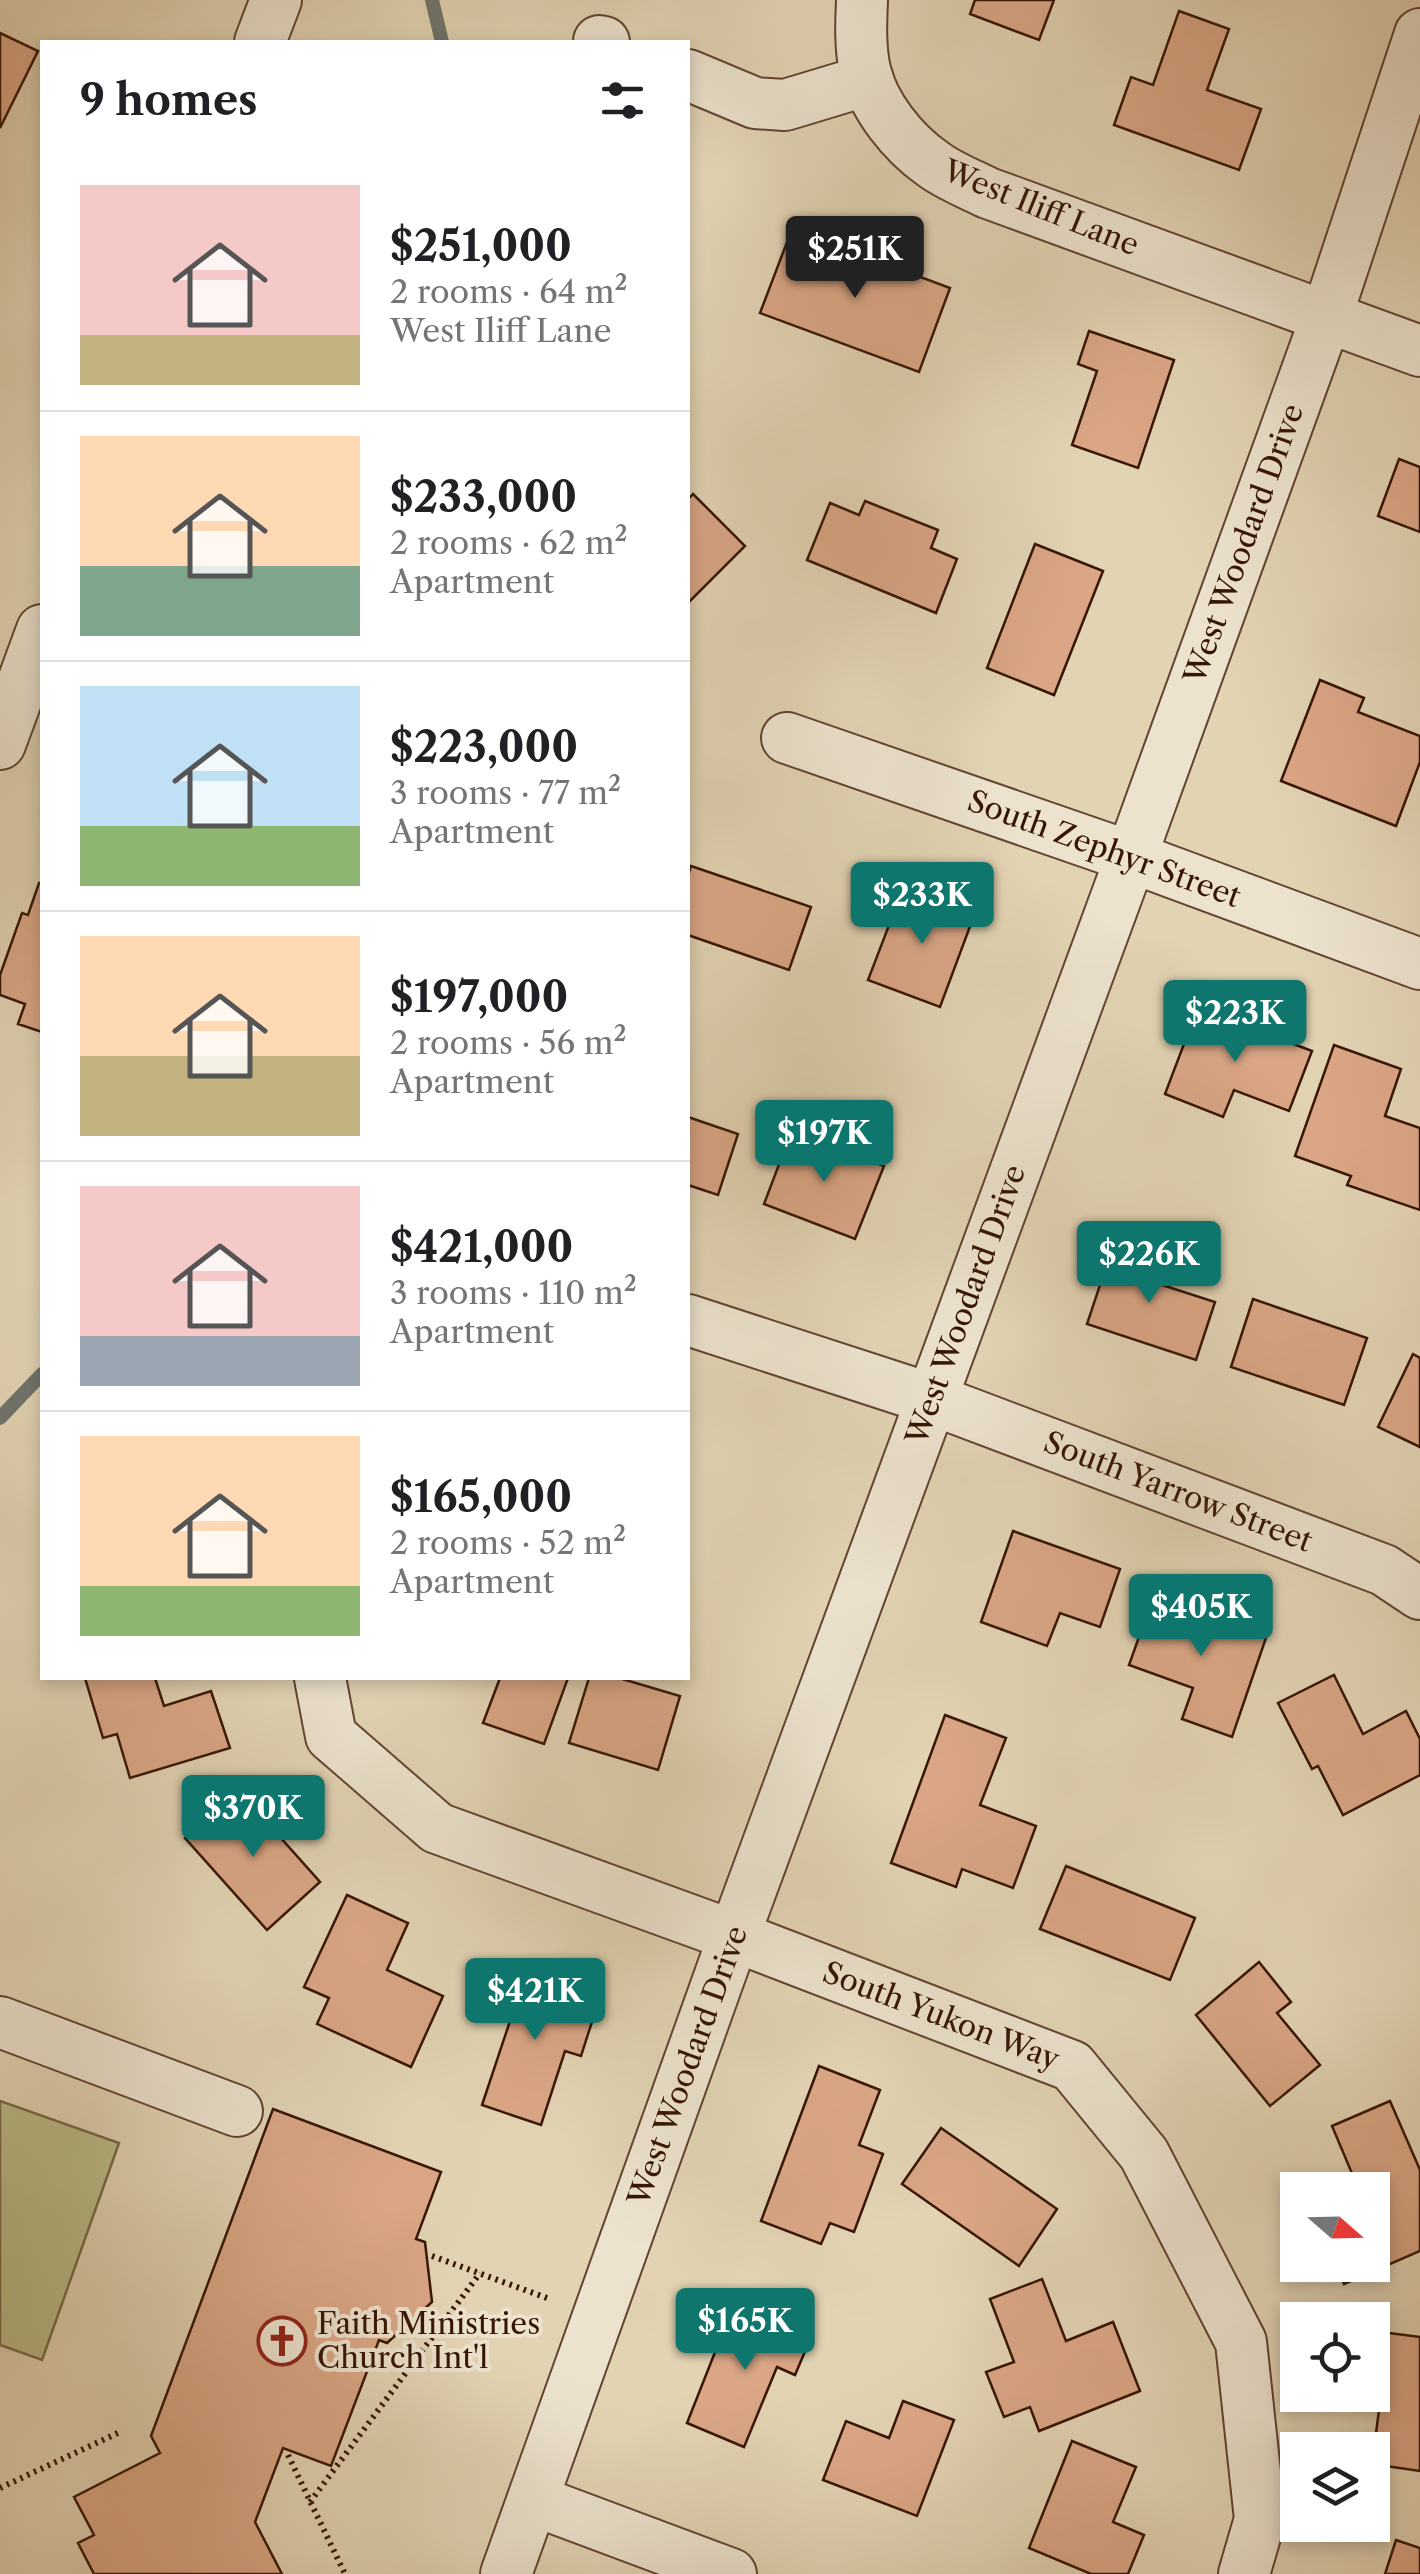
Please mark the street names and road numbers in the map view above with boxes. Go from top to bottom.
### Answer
street label: West Iliff Lane [937,151,1144,264]
street label: West Woodard Drive [1175,399,1311,690]
street label: South Zephyr Street [963,782,1246,915]
street label: West Woodard Drive [897,1160,1033,1451]
street label: South Yarrow Street [1039,1423,1318,1560]
street label: West Woodard Drive [619,1921,755,2212]
street label: South Yukon Way [818,1953,1065,2078]

